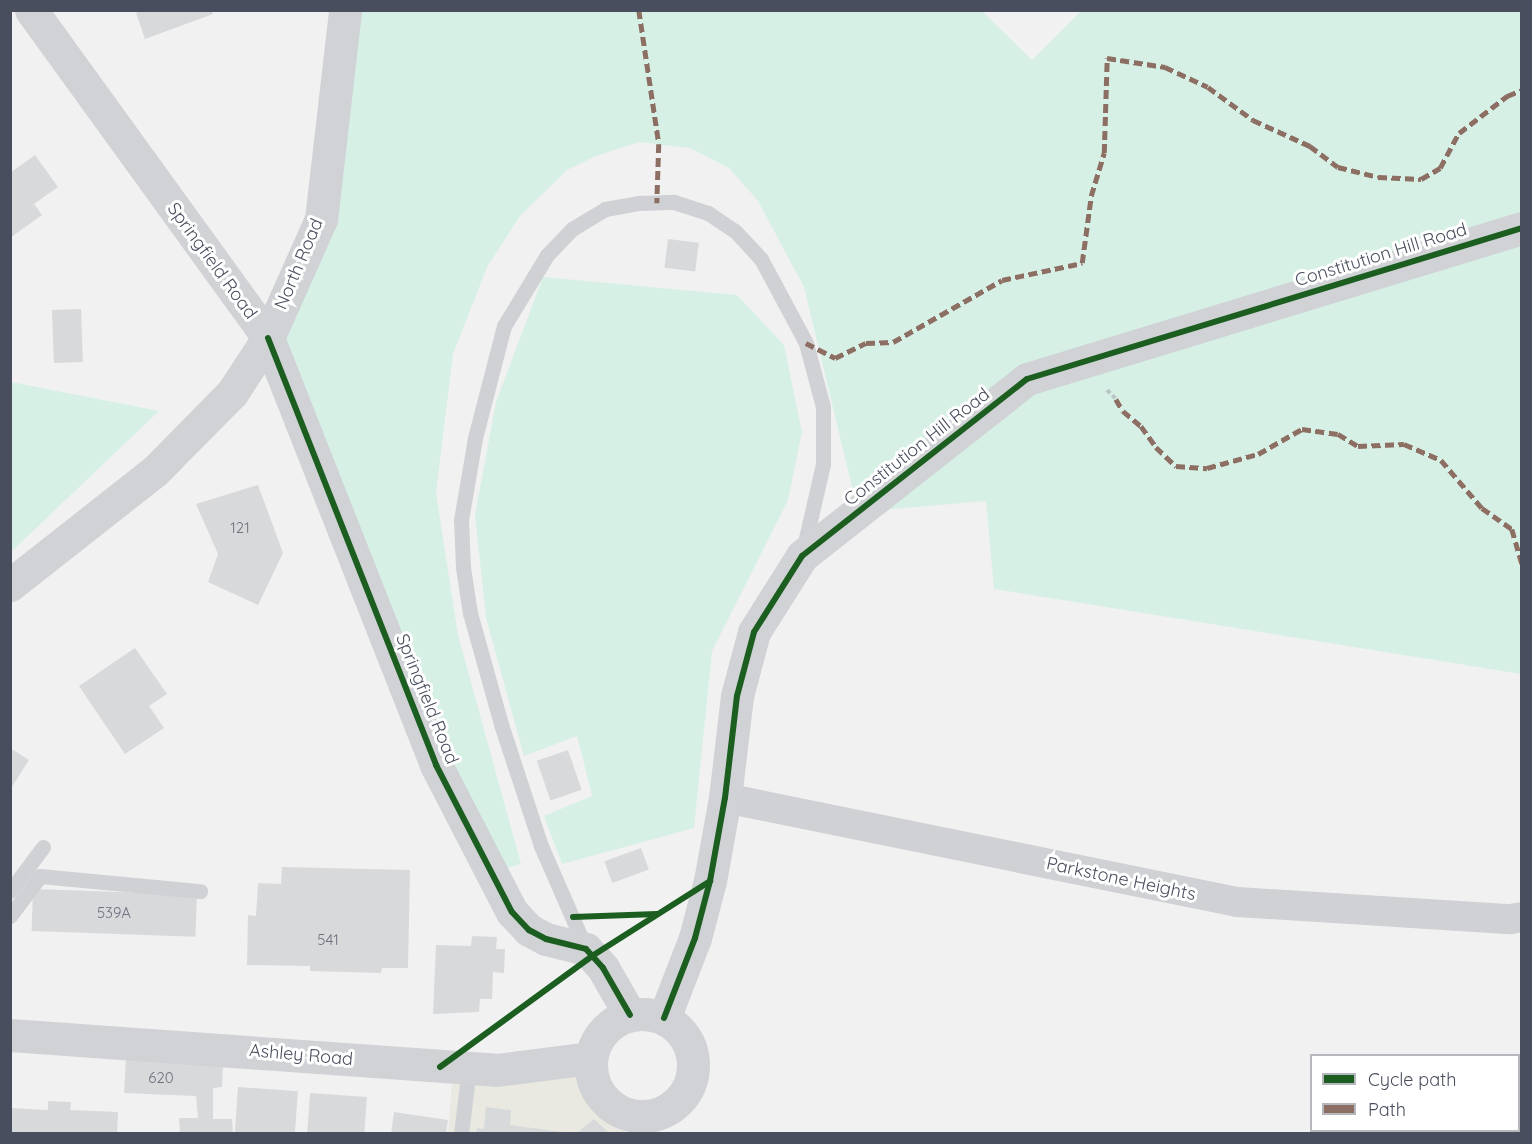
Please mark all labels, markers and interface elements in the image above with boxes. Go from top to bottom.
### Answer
street label: Springfield Road [163,199,261,323]
street label: North Road [270,215,328,313]
street label: Constitution Hill Road [1292,219,1470,291]
street label: Constitution Hill Road [840,384,994,510]
house number: 121 [230,519,250,537]
street label: Springfield Road [391,631,463,767]
street label: Parkstone Heights [1044,853,1198,905]
house number: 539A [97,904,131,922]
house number: 541 [317,931,339,949]
street label: Ashley Road [248,1040,354,1070]
legend [1310,1054,1520,1132]
text: Cycle path [1368,1068,1456,1091]
house number: 620 [148,1069,174,1087]
text: Path [1368,1098,1406,1121]

